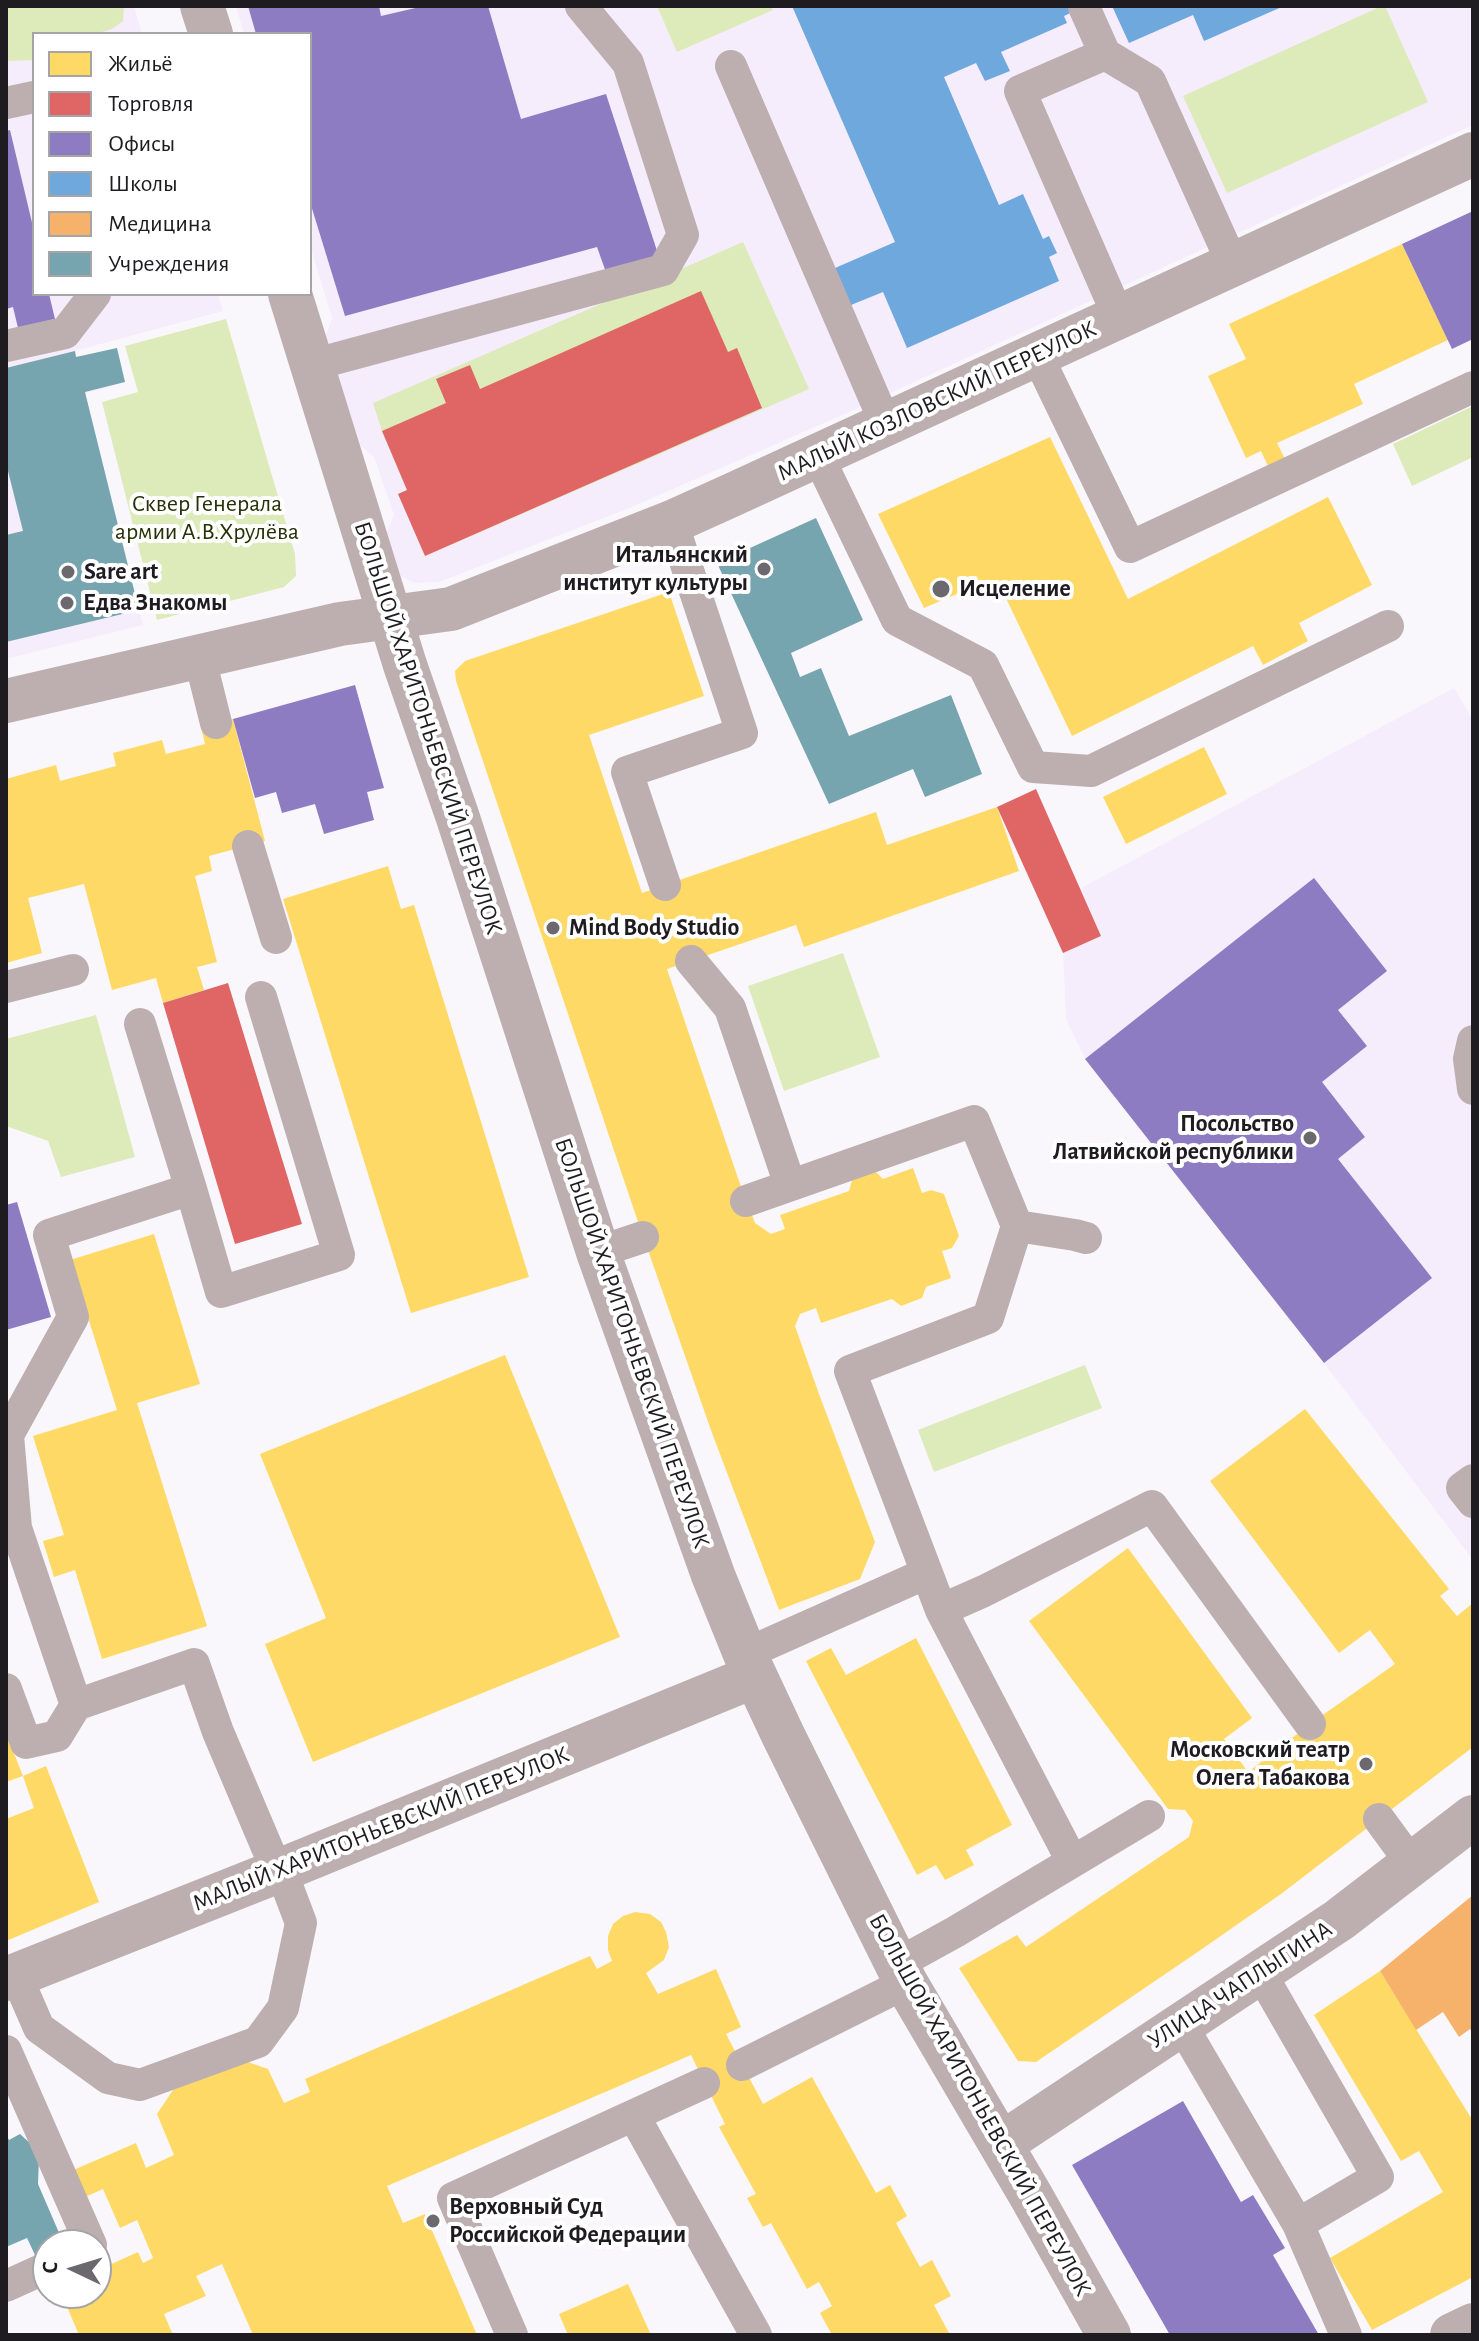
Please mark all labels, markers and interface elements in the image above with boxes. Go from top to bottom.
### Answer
legend [32,32,312,296]
text: Жильё [108,52,173,76]
text: Торговля [108,92,194,116]
text: Офисы [108,132,175,156]
text: Школы [108,172,178,196]
text: Медицина [108,212,212,236]
text: Учреждения [108,252,230,276]
street label: МАЛЫЙ КОЗЛОВСКИЙ ПЕРЕУЛОК [773,314,1101,488]
park label: Сквер Генерала армии А.В.Хрулёва [115,490,299,546]
street label: БОЛЬШОЙ ХАРИТОНЬЕВСКИЙ ПЕРЕУЛОК [347,518,509,938]
place label: Итальянский институт культуры [563,541,748,597]
place label: Sare art [84,558,158,586]
marker: Итальянский институт культуры [755,560,773,578]
marker: Sare art [59,563,77,581]
place label: Исцеление [959,575,1071,603]
marker: Исцеление [930,578,952,600]
place label: Едва Знакомы [83,589,227,617]
marker: Едва Знакомы [58,594,76,612]
place label: Mind Body Studio [569,914,739,942]
marker: Mind Body Studio [544,919,562,937]
place label: Посольство Латвийской республики [1053,1110,1294,1166]
marker: Посольство Латвийской республики [1301,1129,1319,1147]
street label: БОЛЬШОЙ ХАРИТОНЬЕВСКИЙ ПЕРЕУЛОК [548,1134,716,1552]
place label: Московский театр Олега Табакова [1170,1736,1350,1792]
street label: МАЛЫЙ ХАРИТОНЬЕВСКИЙ ПЕРЕУЛОК [188,1740,574,1918]
marker: Московский театр Олега Табакова [1357,1755,1375,1773]
street label: БОЛЬШОЙ ХАРИТОНЬЕВСКИЙ ПЕРЕУЛОК [863,1909,1097,2301]
street label: УЛИЦА ЧАПЛЫГИНА [1142,1915,1338,2055]
place label: Верховный Суд Российской Федерации [449,2193,686,2249]
marker: Верховный Суд Российской Федерации [424,2212,442,2230]
north arrow [32,2229,112,2309]
text: С [39,2261,61,2274]

